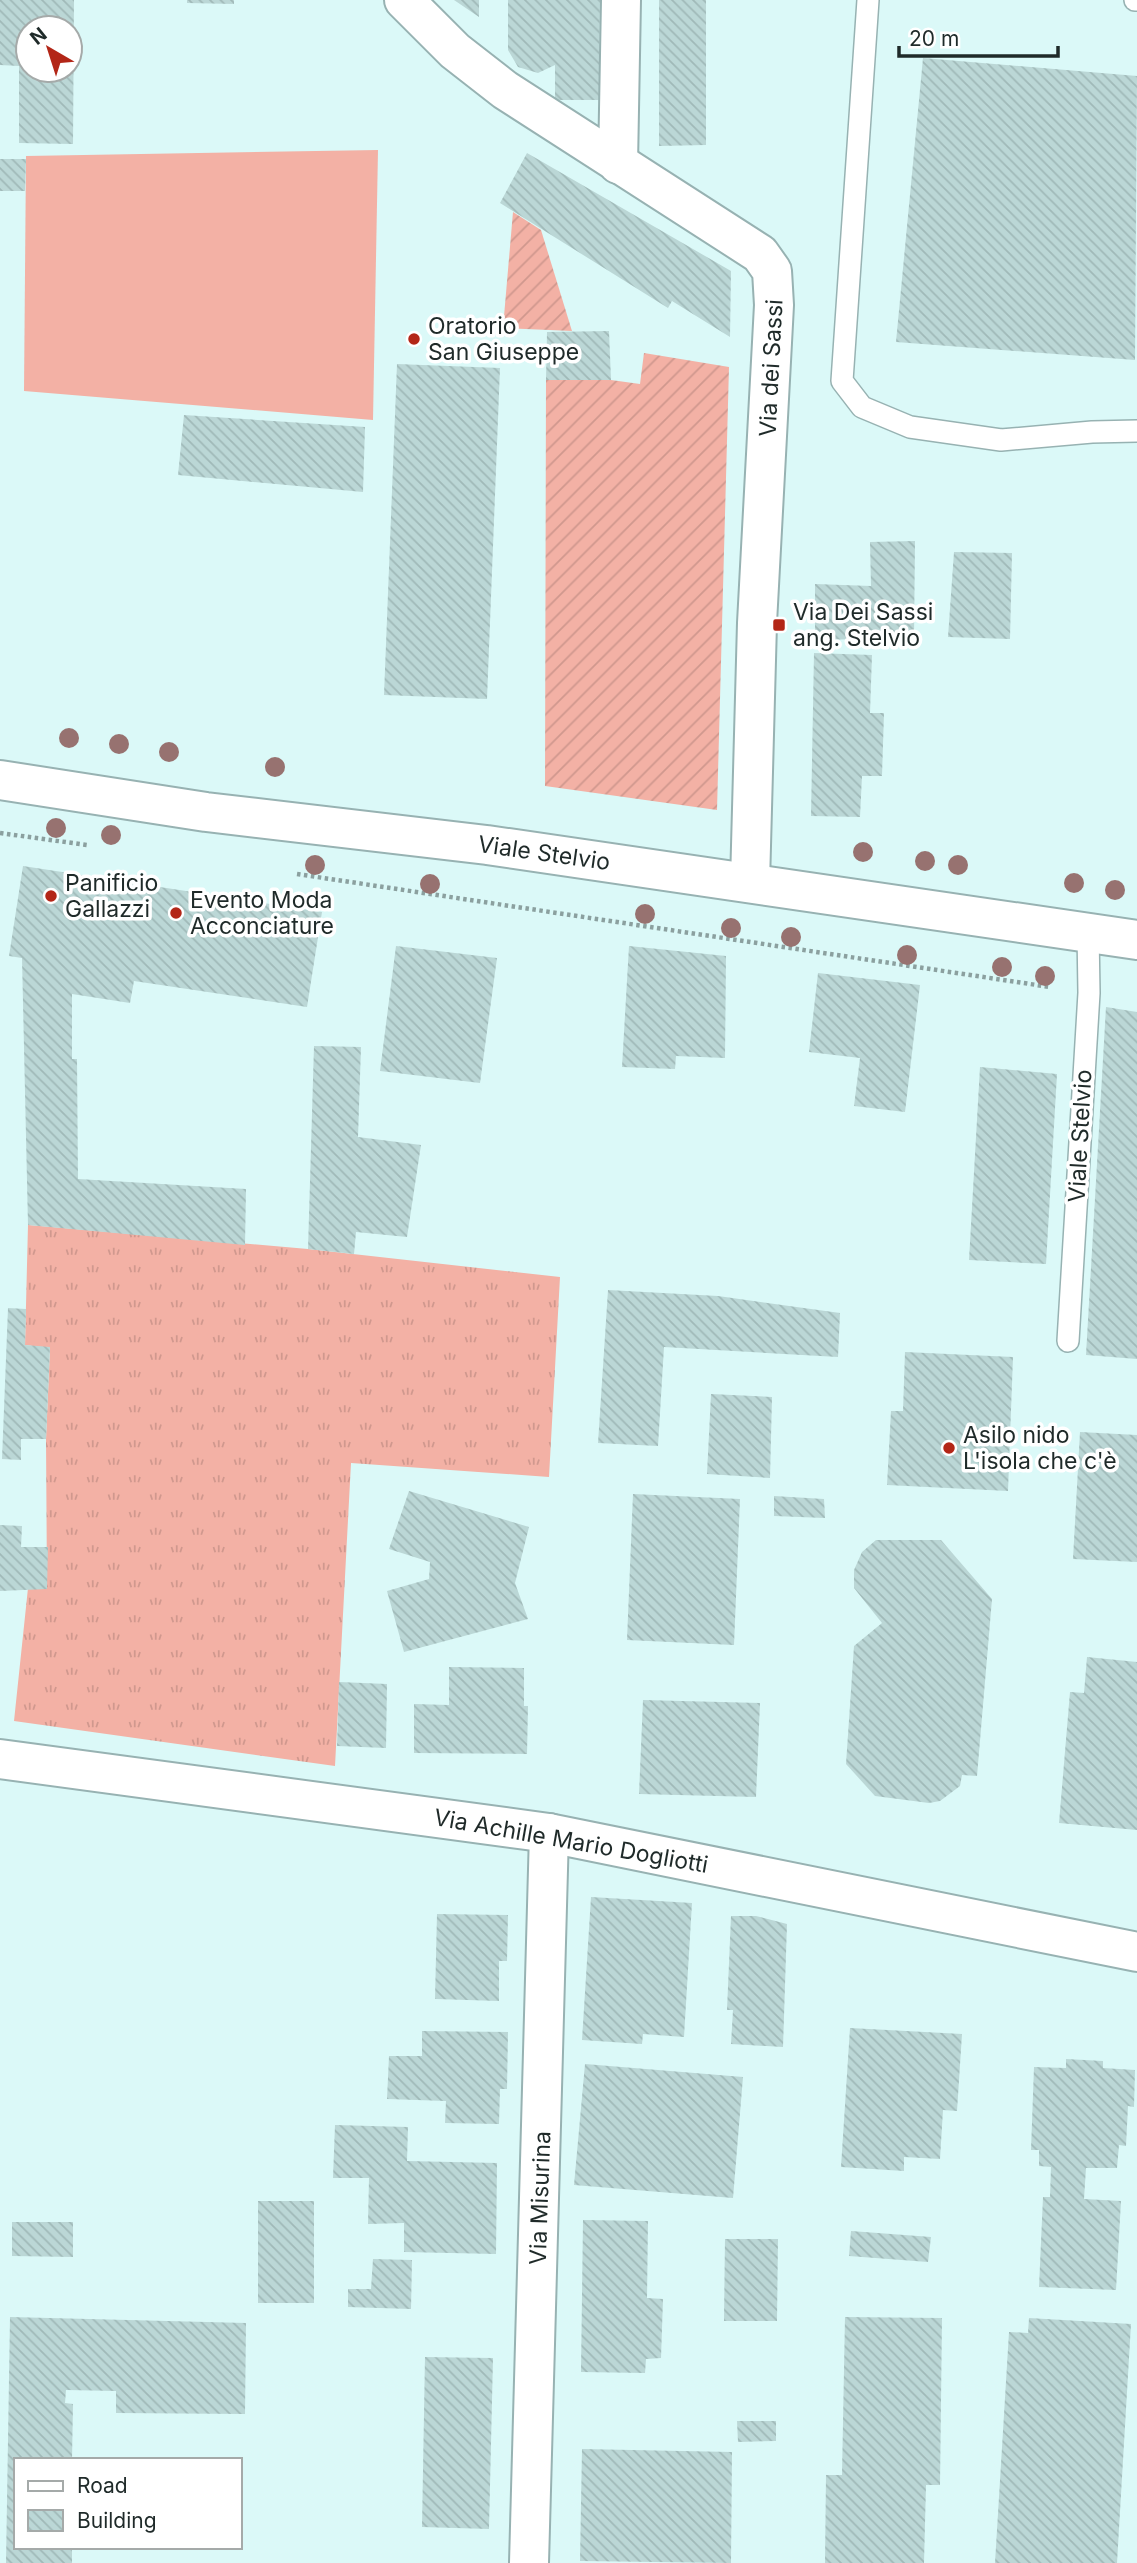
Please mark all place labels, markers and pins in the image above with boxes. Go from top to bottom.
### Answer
place label: Oratorio San Giuseppe [428,312,579,366]
marker: Oratorio San Giuseppe [406,331,422,347]
place label: Via Dei Sassi ang. Stelvio [793,598,933,652]
marker: Via Dei Sassi ang. Stelvio [771,617,787,633]
place label: Panificio Gallazzi [65,869,158,923]
place label: Evento Moda Acconciature [190,886,334,940]
marker: Panificio Gallazzi [43,888,59,904]
marker: Evento Moda Acconciature [168,905,184,921]
place label: Asilo nido L'isola che c'è [963,1421,1117,1475]
marker: Asilo nido L'isola che c'è [941,1440,957,1456]

